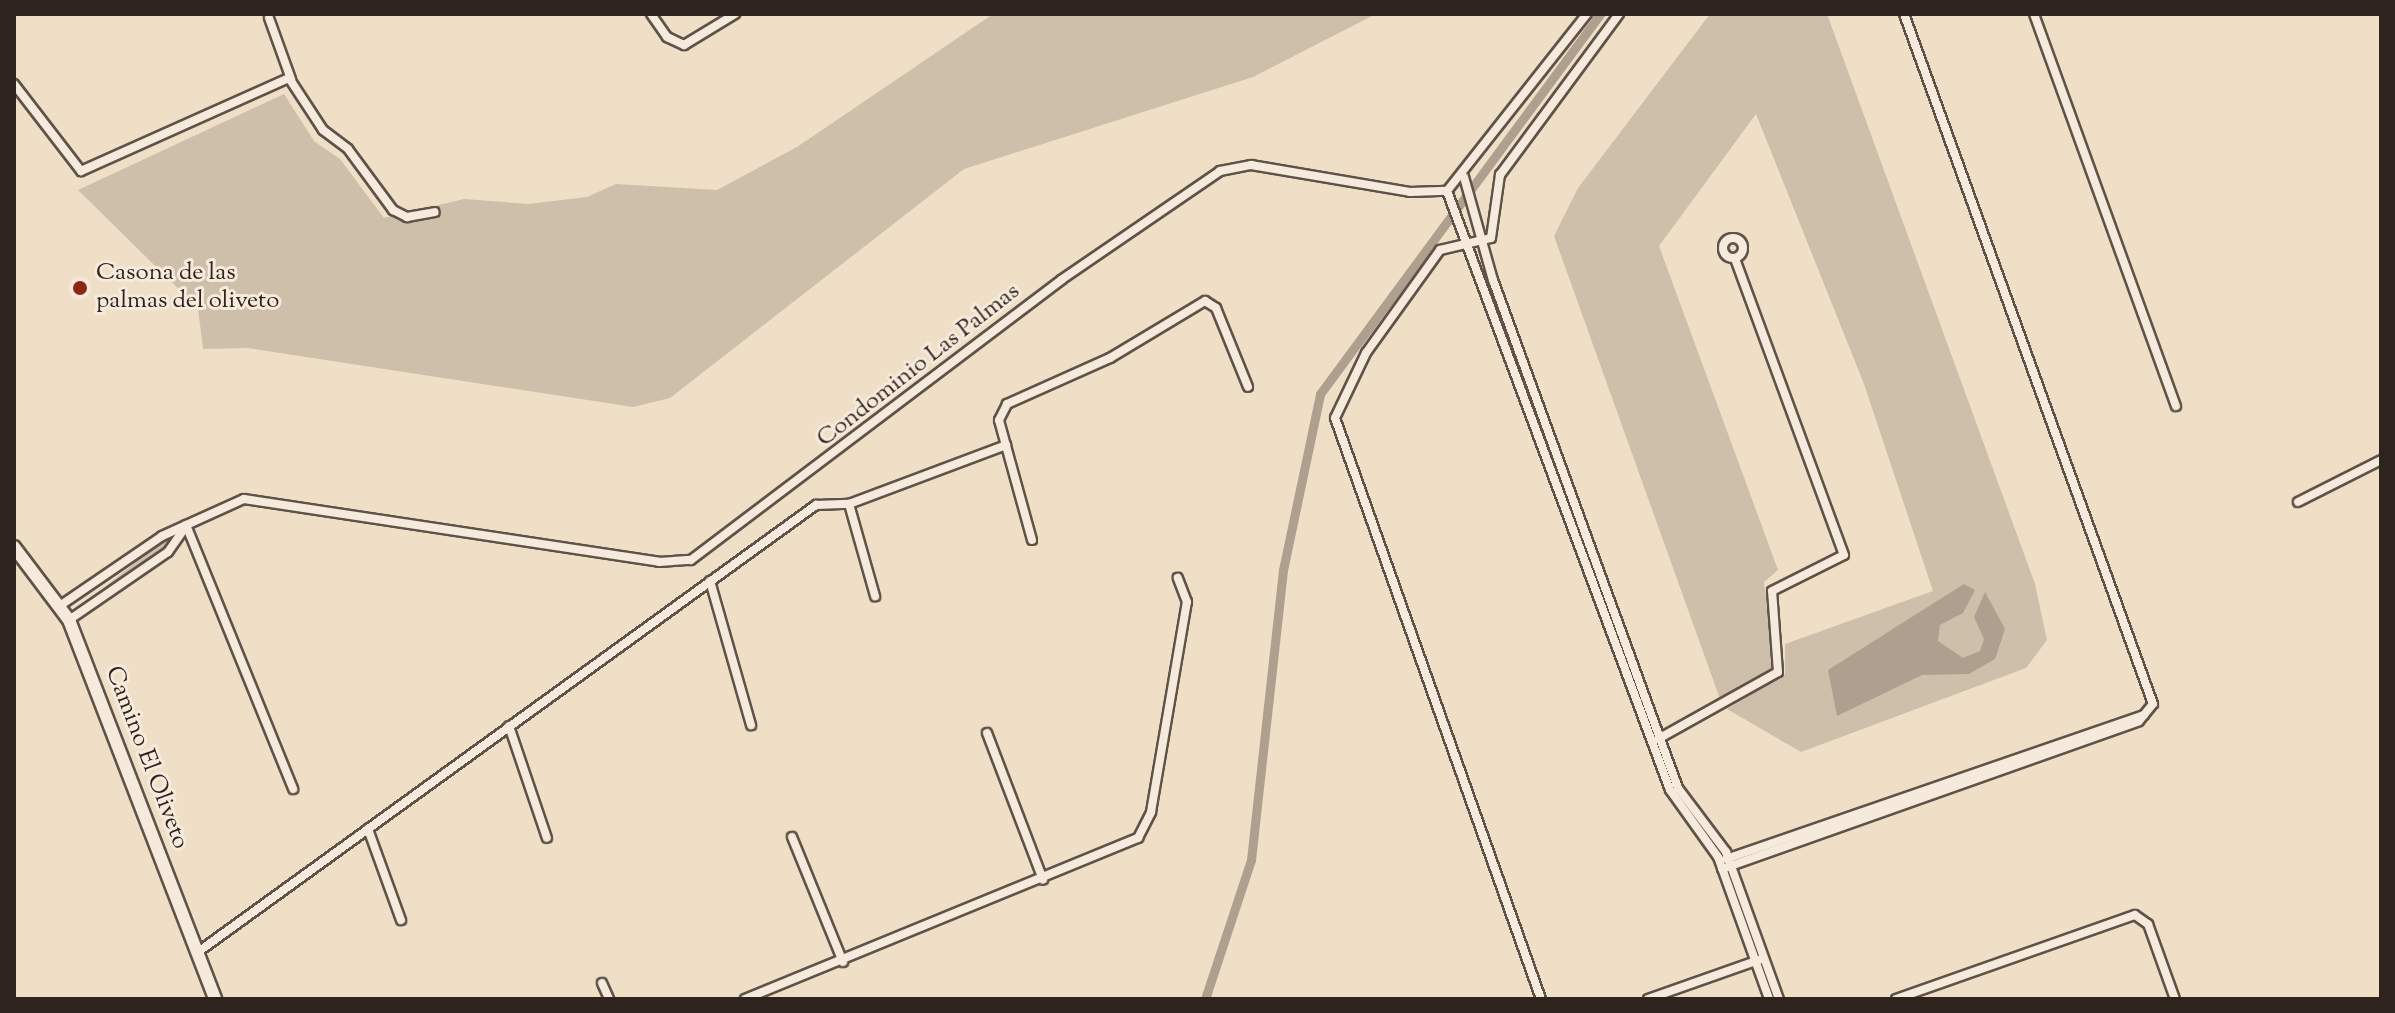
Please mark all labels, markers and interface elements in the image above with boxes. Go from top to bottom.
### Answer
place label: Casona de las palmas del oliveto [96,260,279,316]
street label: Condominio Las Palmas [812,278,1026,454]
marker: Casona de las palmas del oliveto [71,279,89,297]
street label: Camino El Oliveto [98,663,194,853]

